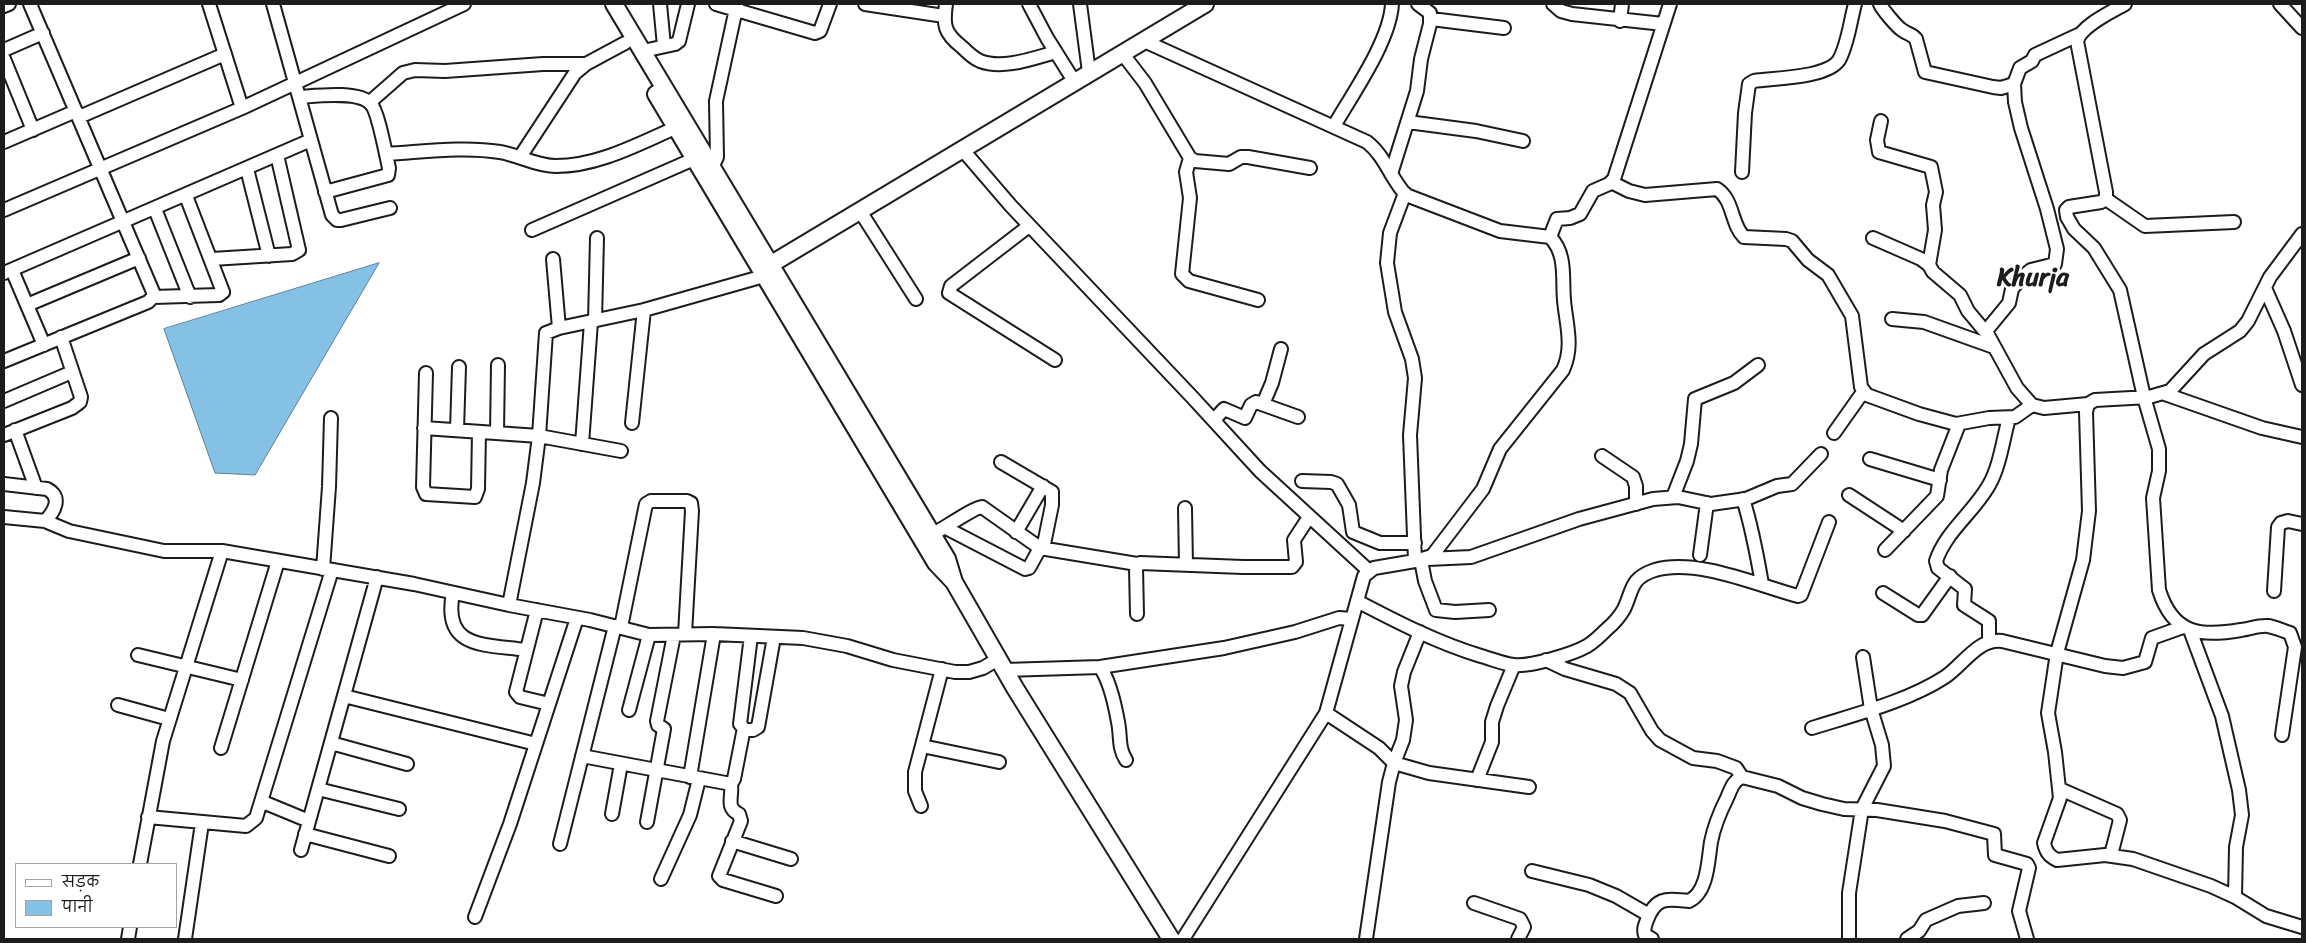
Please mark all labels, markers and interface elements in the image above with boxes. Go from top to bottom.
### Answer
district label: Khurja [1997,264,2069,294]
legend [15,863,178,928]
text: सड़क [62,869,99,895]
text: पानी [62,894,93,920]

